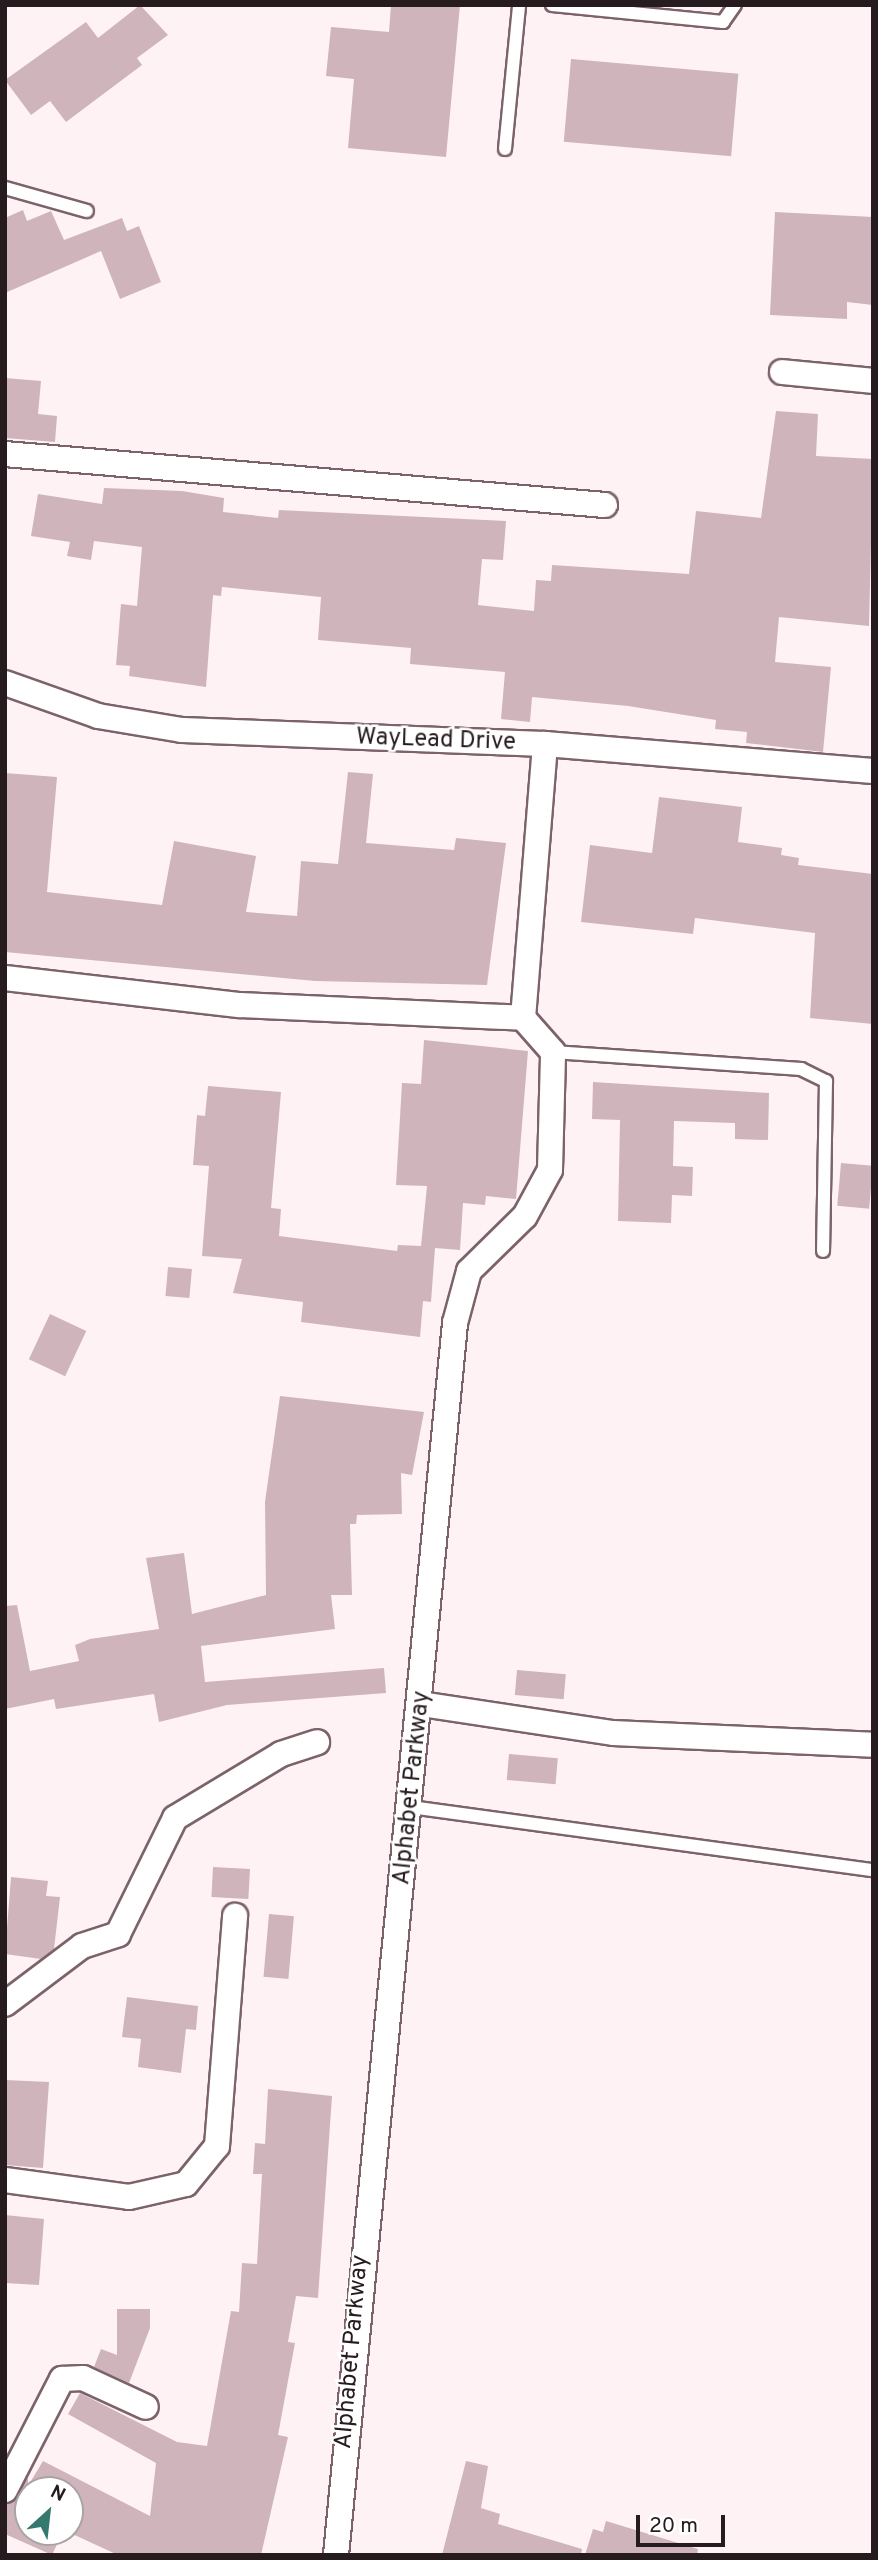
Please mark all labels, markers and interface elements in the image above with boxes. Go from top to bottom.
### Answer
street label: WayLead Drive [356,724,516,758]
street label: Alphabet Parkway [388,1690,438,1886]
street label: Alphabet Parkway [330,2254,376,2450]
north arrow [14,2476,84,2546]
text: N [46,2480,69,2508]
scale bar [640,2500,729,2544]
text: 20 m [649,2513,698,2540]

